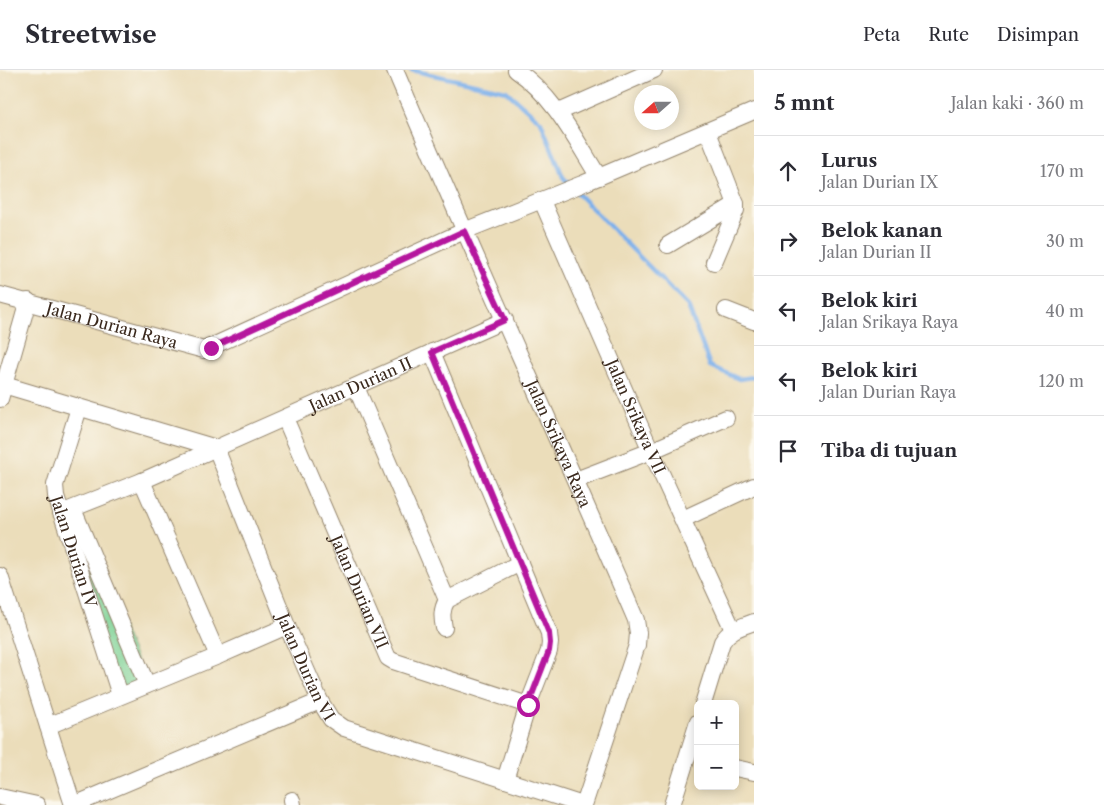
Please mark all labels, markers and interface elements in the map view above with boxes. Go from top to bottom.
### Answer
text: Streetwise [25,20,157,49]
text: Peta [863,24,900,46]
text: Rute [928,24,969,46]
text: Disimpan [997,24,1079,46]
north arrow [634,85,679,130]
text: 5 mnt [774,90,835,115]
text: Jalan kaki · 360 m [951,93,1084,113]
text: Lurus [821,149,877,172]
icon: ahead [774,157,802,185]
text: 170 m [1040,161,1084,181]
text: Jalan Durian IX [821,172,938,192]
text: Belok kanan [821,219,943,242]
icon: right [774,227,802,255]
text: 30 m [1046,231,1084,251]
text: Jalan Durian II [821,242,932,262]
text: Belok kiri [821,289,918,312]
street label: Jalan Durian Raya [41,297,180,353]
icon: left [774,297,802,325]
text: 40 m [1045,301,1084,321]
text: Jalan Srikaya Raya [821,312,958,332]
route end [200,337,223,360]
street label: Jalan Durian II [303,353,415,417]
street label: Jalan Srikaya VII [601,353,670,477]
text: Belok kiri [821,359,918,382]
icon: left [774,367,802,395]
text: 120 m [1039,371,1084,391]
street label: Jalan Srikaya Raya [521,374,596,511]
text: Jalan Durian Raya [821,382,956,402]
icon: arrive [774,437,802,465]
text: Tiba di tujuan [821,439,957,462]
street label: Jalan Durian IV [46,490,101,610]
street label: Jalan Durian VII [325,529,393,652]
street label: Jalan Durian VI [272,608,340,724]
route start [517,694,540,717]
map controls [694,700,739,790]
button: + [694,700,739,745]
button: − [694,745,739,790]

